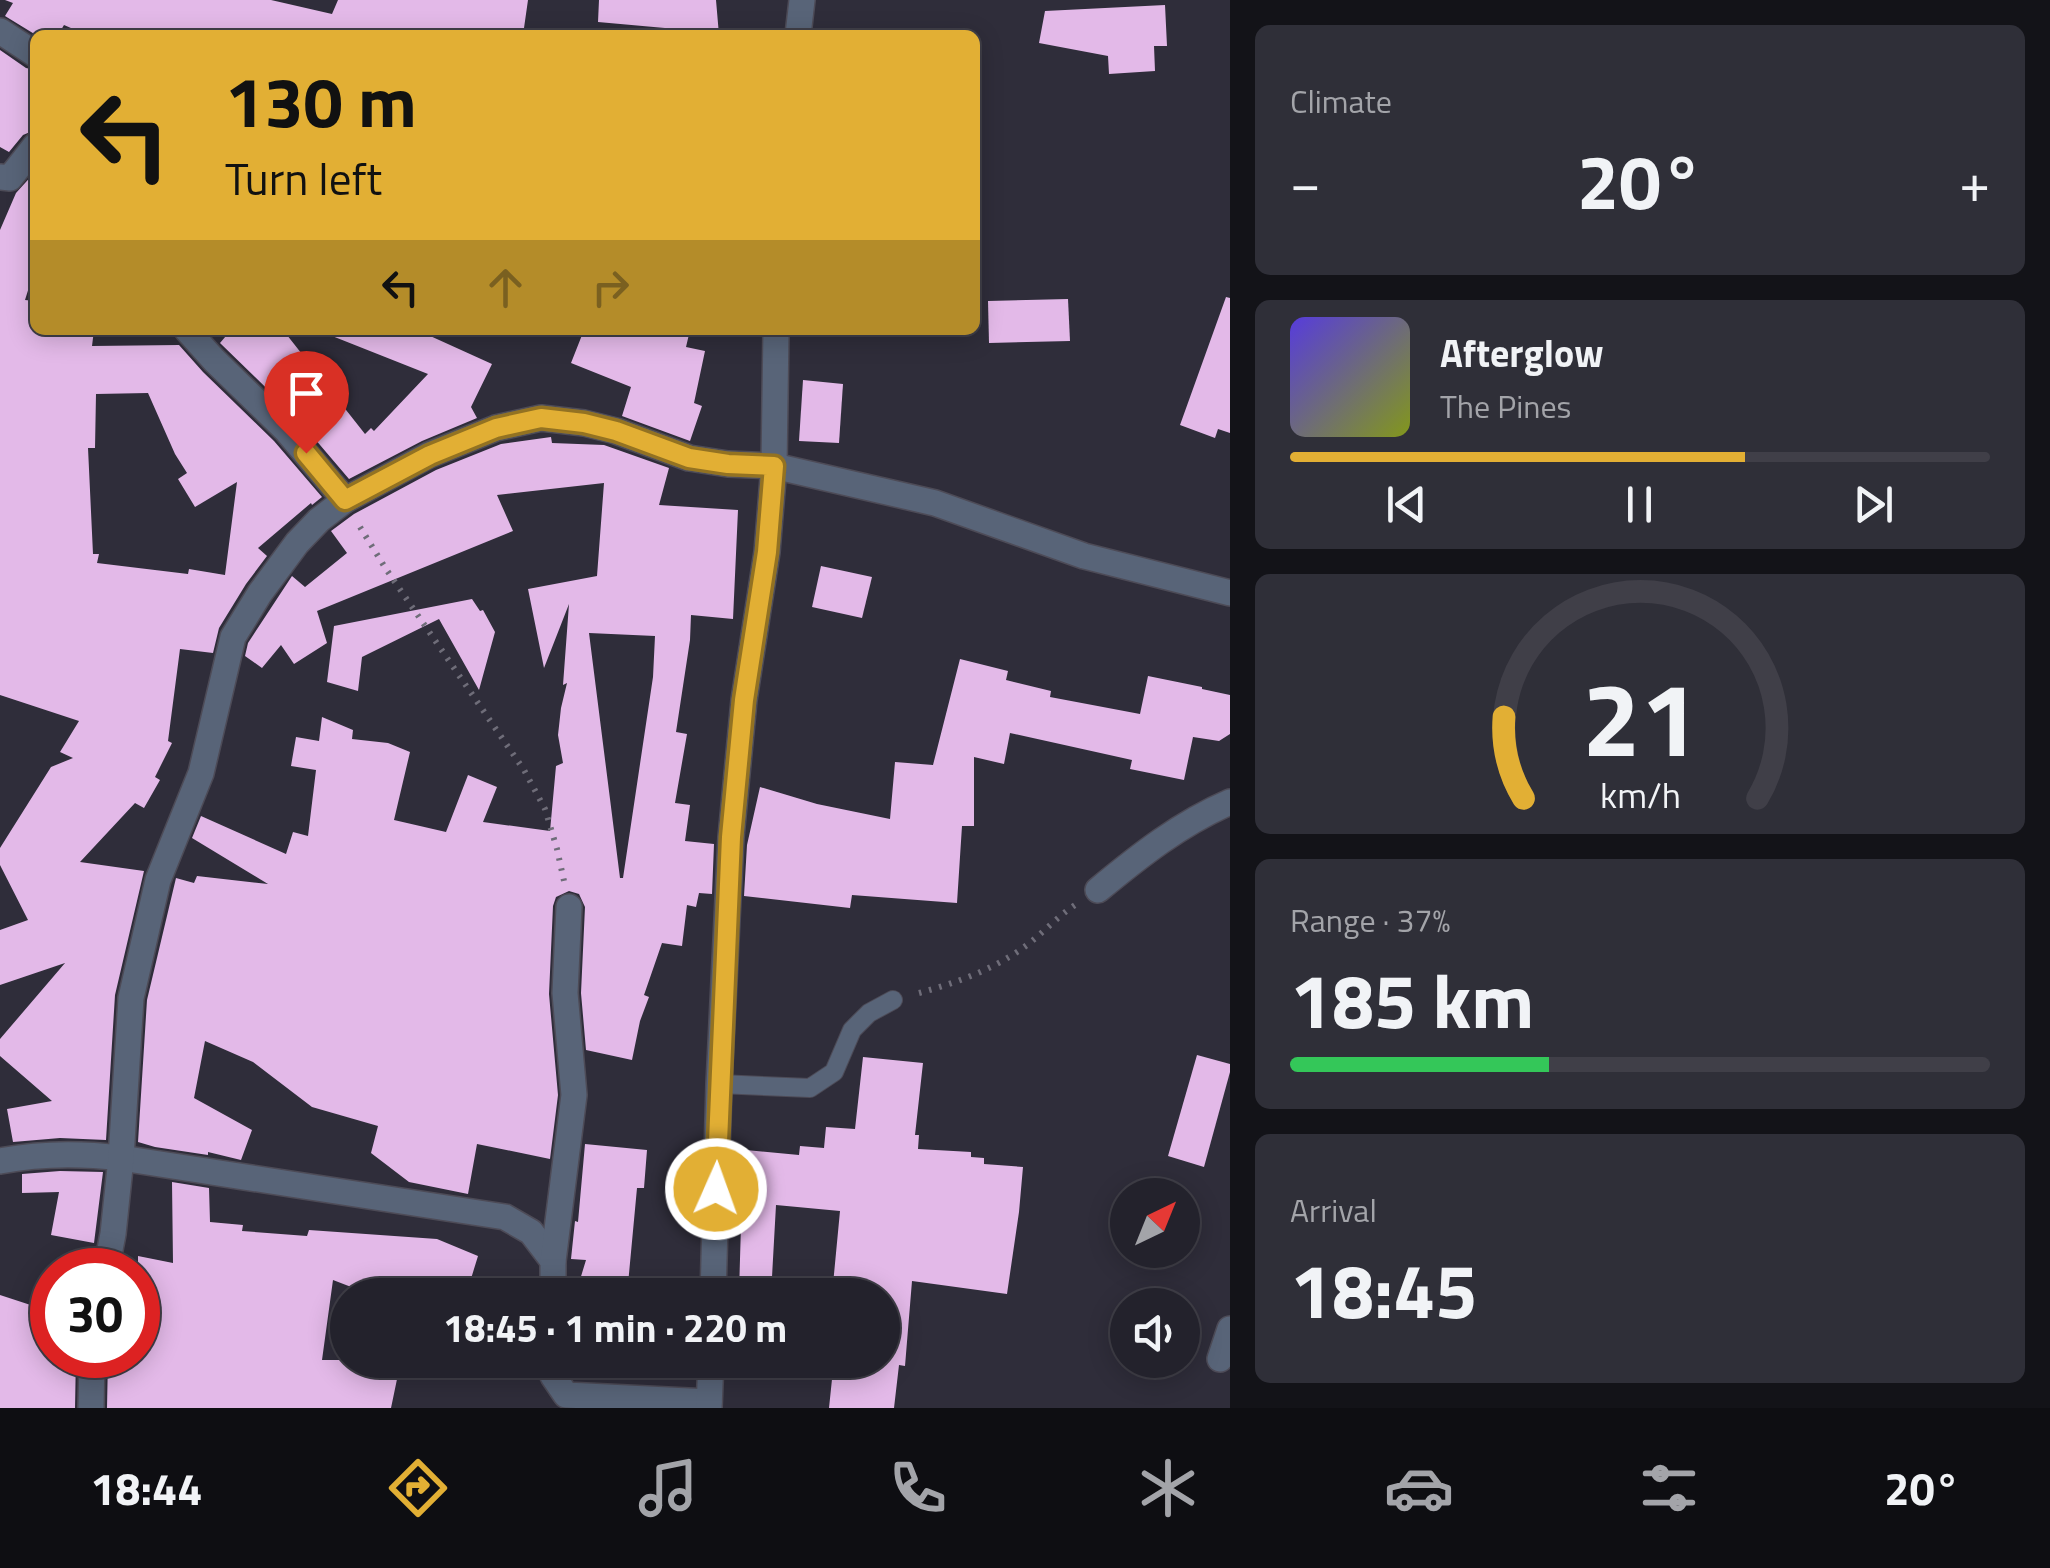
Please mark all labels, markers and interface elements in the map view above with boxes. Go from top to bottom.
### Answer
text: 130 m [225,48,417,154]
icon: left [60,70,190,200]
text: Climate [1290,77,1392,125]
text: 20° [1577,124,1703,238]
text: − [1290,140,1321,223]
text: + [1959,140,1990,223]
text: Turn left [225,144,382,212]
icon: left [373,260,428,315]
icon: ahead [478,260,533,315]
icon: right [583,260,638,315]
text: Afterglow [1440,324,1604,382]
pin [264,351,349,454]
icon: arrive [279,366,334,421]
text: The Pines [1440,382,1571,430]
icon: previous [1379,477,1434,532]
icon: pause [1612,477,1667,532]
icon: next [1846,477,1901,532]
text: 21 [1582,638,1698,796]
text: km/h [1600,767,1680,822]
text: Range · 37% [1290,896,1450,944]
text: 185 km [1290,943,1534,1057]
position arrow [664,1137,768,1241]
north arrow [1110,1178,1200,1268]
map controls [1110,1178,1200,1378]
text: Arrival [1290,1186,1377,1234]
text: 18:45 [1290,1233,1477,1347]
speed limit sign: 30 [30,1248,160,1378]
button: sound [1110,1288,1200,1378]
text: 18:45 · 1 min · 220 m [443,1299,787,1357]
icon: directions [383,1453,453,1523]
icon: music [633,1453,703,1523]
icon: phone [883,1453,953,1523]
icon: climate [1133,1453,1203,1523]
icon: car [1384,1453,1454,1523]
icon: filters [1634,1453,1704,1523]
text: 18:44 [90,1454,202,1522]
text: 20° [1884,1454,1960,1522]

